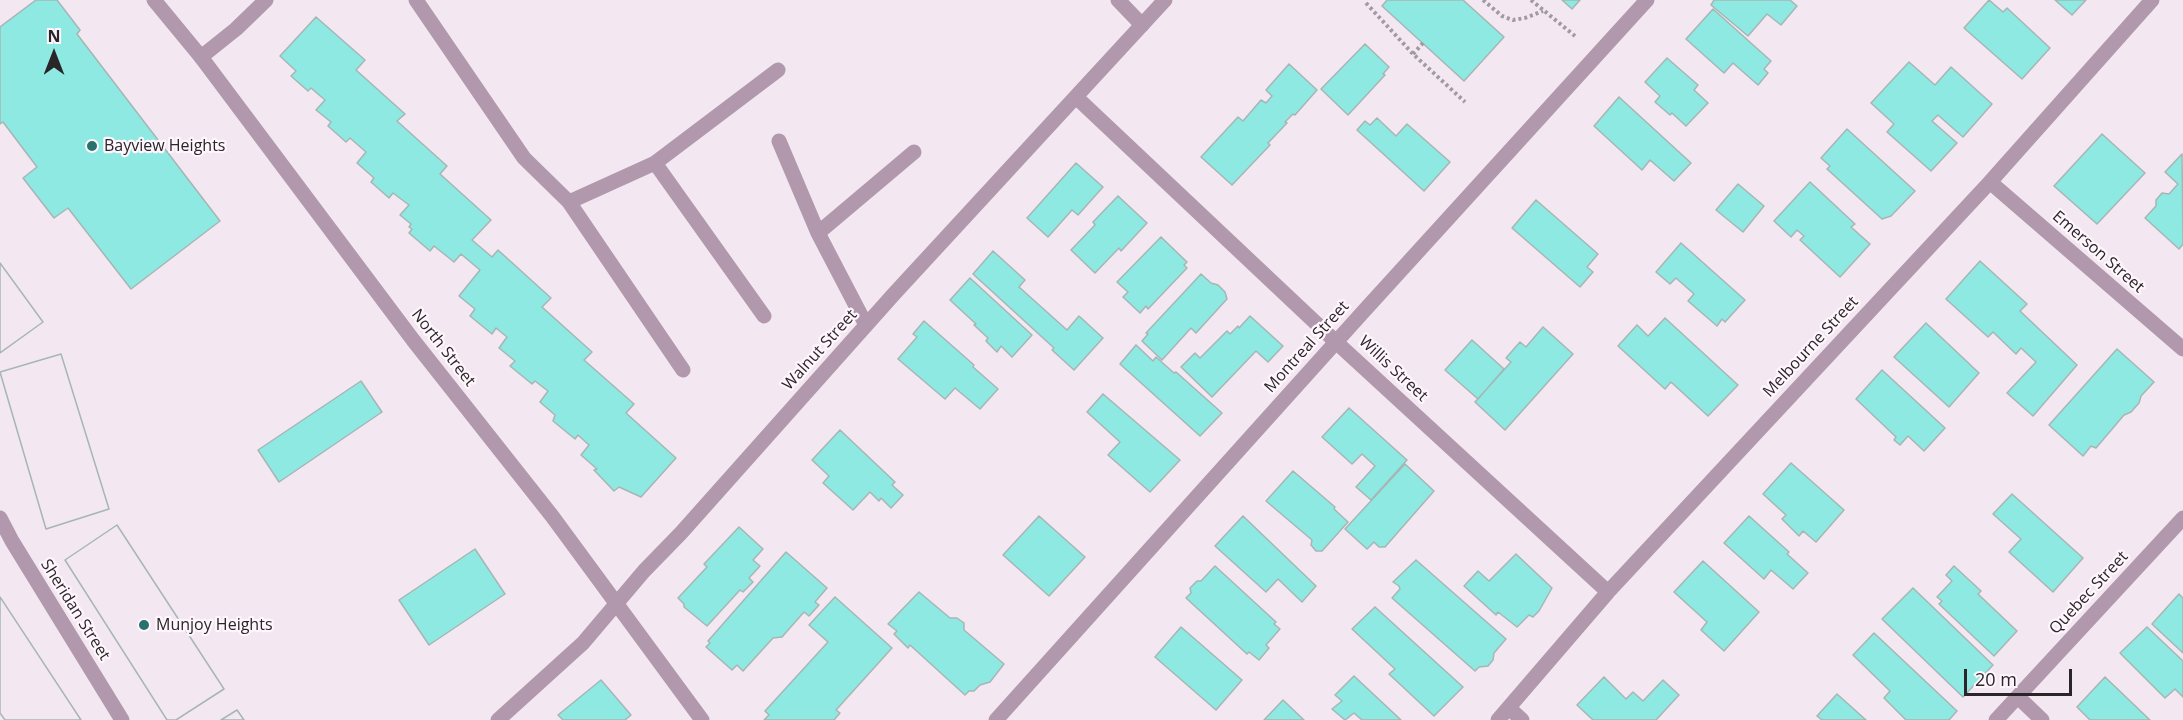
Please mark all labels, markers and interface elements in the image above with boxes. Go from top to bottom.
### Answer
north arrow [24,24,84,84]
text: N [47,25,61,47]
place label: Bayview Heights [104,136,225,156]
marker: Bayview Heights [85,139,99,153]
street label: Emerson Street [2048,207,2148,297]
street label: Melbourne Street [1759,293,1863,401]
street label: Montreal Street [1261,297,1353,397]
street label: North Street [407,306,479,390]
street label: Walnut Street [779,306,861,394]
street label: Willis Street [1354,332,1432,406]
street label: Quebec Street [2046,547,2132,639]
street label: Sheridan Street [36,556,114,664]
place label: Munjoy Heights [156,615,272,635]
marker: Munjoy Heights [137,618,151,632]
scale bar [1967,657,2075,695]
text: 20 m [1975,667,2017,691]

